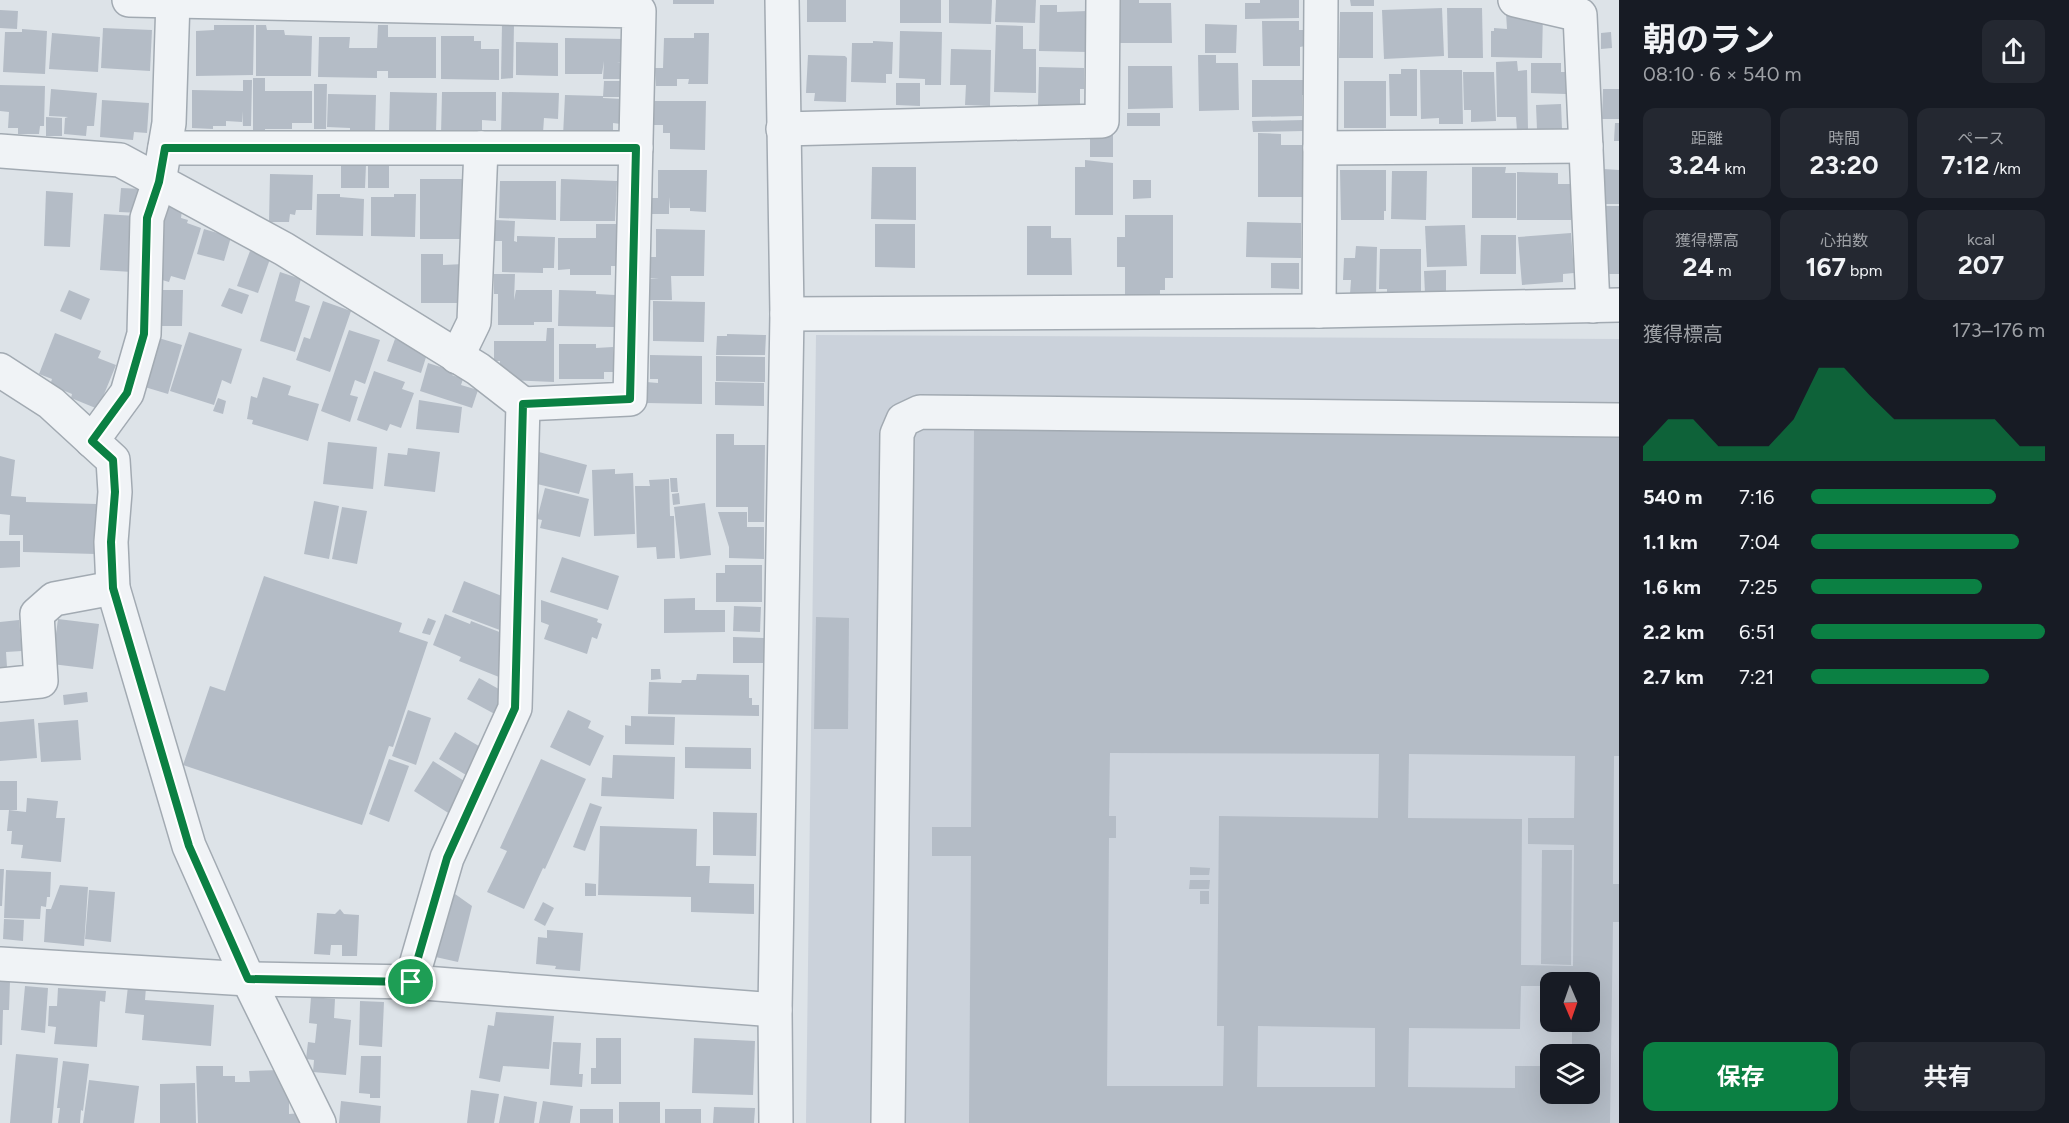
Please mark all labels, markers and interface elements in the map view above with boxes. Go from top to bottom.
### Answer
text: 朝のラン [1643,20,1775,59]
button: share [1982,20,2045,83]
text: 08:10 · 6 × 540 m [1643,62,1802,86]
text: 距離 [1691,129,1723,148]
text: 時間 [1828,129,1860,148]
text: ペース [1957,129,2005,148]
text: 3.24 [1668,149,1721,181]
text: 23:20 [1809,149,1879,181]
text: 7:12 [1941,149,1989,181]
text: km [1721,159,1746,178]
text: /km [1989,159,2021,178]
text: kcal [1967,230,1995,249]
text: 獲得標高 [1675,231,1739,250]
text: 心拍数 [1820,231,1868,250]
text: 207 [1958,249,2004,281]
text: 24 [1682,251,1714,283]
text: 167 [1806,251,1846,283]
text: m [1714,261,1732,280]
text: bpm [1846,261,1882,280]
text: 173–176 m [1952,318,2045,342]
text: 獲得標高 [1643,322,1723,346]
text: 540 m [1643,485,1702,509]
text: 7:16 [1739,485,1774,509]
text: 1.1 km [1643,530,1698,554]
text: 7:04 [1739,530,1780,554]
text: 1.6 km [1643,575,1701,599]
text: 7:25 [1739,575,1777,599]
text: 2.2 km [1643,620,1704,644]
text: 6:51 [1739,620,1775,644]
text: 2.7 km [1643,665,1704,689]
text: 7:21 [1739,665,1774,689]
pin [385,956,436,1007]
icon: arrive [394,965,427,998]
north arrow [1540,972,1600,1032]
map controls [1540,972,1600,1104]
button: 保存 [1643,1042,1838,1111]
button: 共有 [1850,1042,2045,1111]
button: layers [1540,1044,1600,1104]

